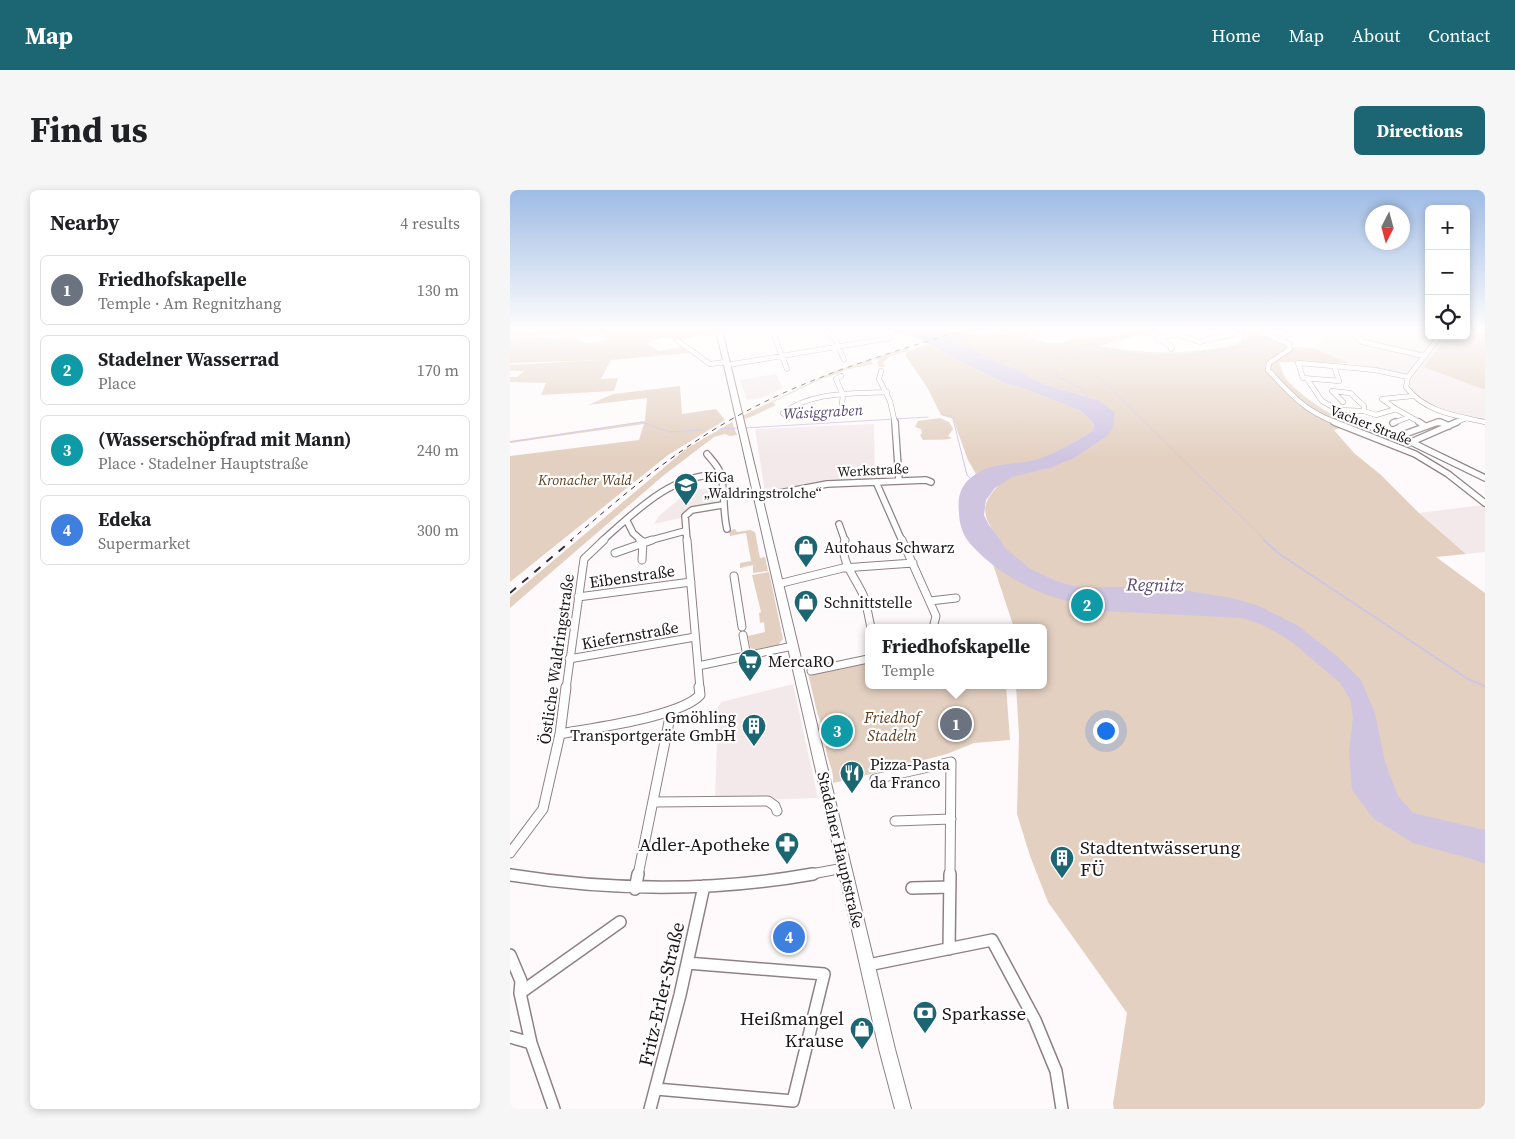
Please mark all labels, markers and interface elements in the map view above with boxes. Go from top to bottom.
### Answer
text: Map [25,19,73,52]
text: Home [1212,23,1261,48]
text: Map [1289,23,1324,48]
text: About [1352,23,1400,48]
text: Contact [1428,23,1490,48]
text: Find us [30,106,148,154]
button: Directions [1354,106,1485,155]
north arrow [1365,205,1410,250]
map controls [1425,205,1470,340]
button: + [1425,205,1470,250]
text: Nearby [50,208,120,237]
text: 4 results [400,212,460,234]
button: − [1425,250,1470,295]
text: Friedhofskapelle [98,266,247,292]
text: 1 [63,279,71,301]
text: 130 m [417,279,459,301]
text: Temple · Am Regnitzhang [98,292,281,314]
button: locate [1425,295,1470,340]
text: Stadelner Wasserrad [98,346,279,372]
text: 2 [63,359,71,381]
text: 170 m [417,359,459,381]
text: Place [98,372,136,394]
water label: Wäsiggraben [783,399,864,424]
street label: Vacher Straße [1327,400,1415,450]
text: (Wasserschöpfrad mit Mann) [98,426,352,452]
text: 3 [63,439,71,461]
text: 240 m [417,439,459,461]
text: Place · Stadelner Hauptstraße [98,452,308,474]
street label: Werkstraße [837,458,909,482]
place label: KiGa „Waldringstrolche“ [704,467,822,503]
park label: Kronacher Wald [537,470,633,490]
school or university icon: KiGa „Waldringstrolche“ [673,472,699,506]
text: Edeka [98,506,151,532]
text: 4 [63,519,71,541]
text: 300 m [417,519,459,541]
text: Supermarket [98,532,190,554]
shop icon: Autohaus Schwarz [793,534,819,568]
place label: Autohaus Schwarz [824,536,954,558]
street label: Eibenstraße [588,559,676,593]
water label: Regnitz [1125,571,1185,598]
street label: Östliche Waldringstraße [533,572,579,746]
pin: 2 [1071,586,1103,624]
shop icon: Schnittstelle [793,589,819,623]
place label: Schnittstelle [824,591,912,613]
street label: Kiefernstraße [580,616,680,654]
popup [865,624,1047,689]
text: Friedhofskapelle [882,633,1030,659]
supermarket icon: MercaRO [737,648,763,682]
place label: MercaRO [768,650,834,672]
text: Temple [882,659,935,681]
pin: 1 [940,705,972,743]
place label: Gmöhling Transportgeräte GmbH [570,706,736,746]
park label: Friedhof Stadeln [863,706,923,746]
pin: 3 [821,712,853,750]
building icon: Gmöhling Transportgeräte GmbH [741,713,767,747]
your location [1093,718,1119,744]
place label: Pizza-Pasta da Franco [870,753,951,793]
restaurant icon: Pizza-Pasta da Franco [839,760,865,794]
street label: Stadelner Hauptstraße [812,770,870,930]
place label: Adler-Apotheke [639,831,770,857]
pharmacy icon: Adler-Apotheke [774,831,800,865]
place label: Stadtentwässerung FÜ [1080,834,1240,882]
building icon: Stadtentwässerung FÜ [1049,845,1075,879]
pin: 4 [773,918,805,956]
street label: Fritz-Erler-Straße [632,919,690,1069]
bank icon: Sparkasse [912,1000,938,1034]
place label: Sparkasse [942,1000,1026,1026]
place label: Heißmangel Krause [740,1005,844,1053]
shop icon: Heißmangel Krause [849,1016,875,1050]

